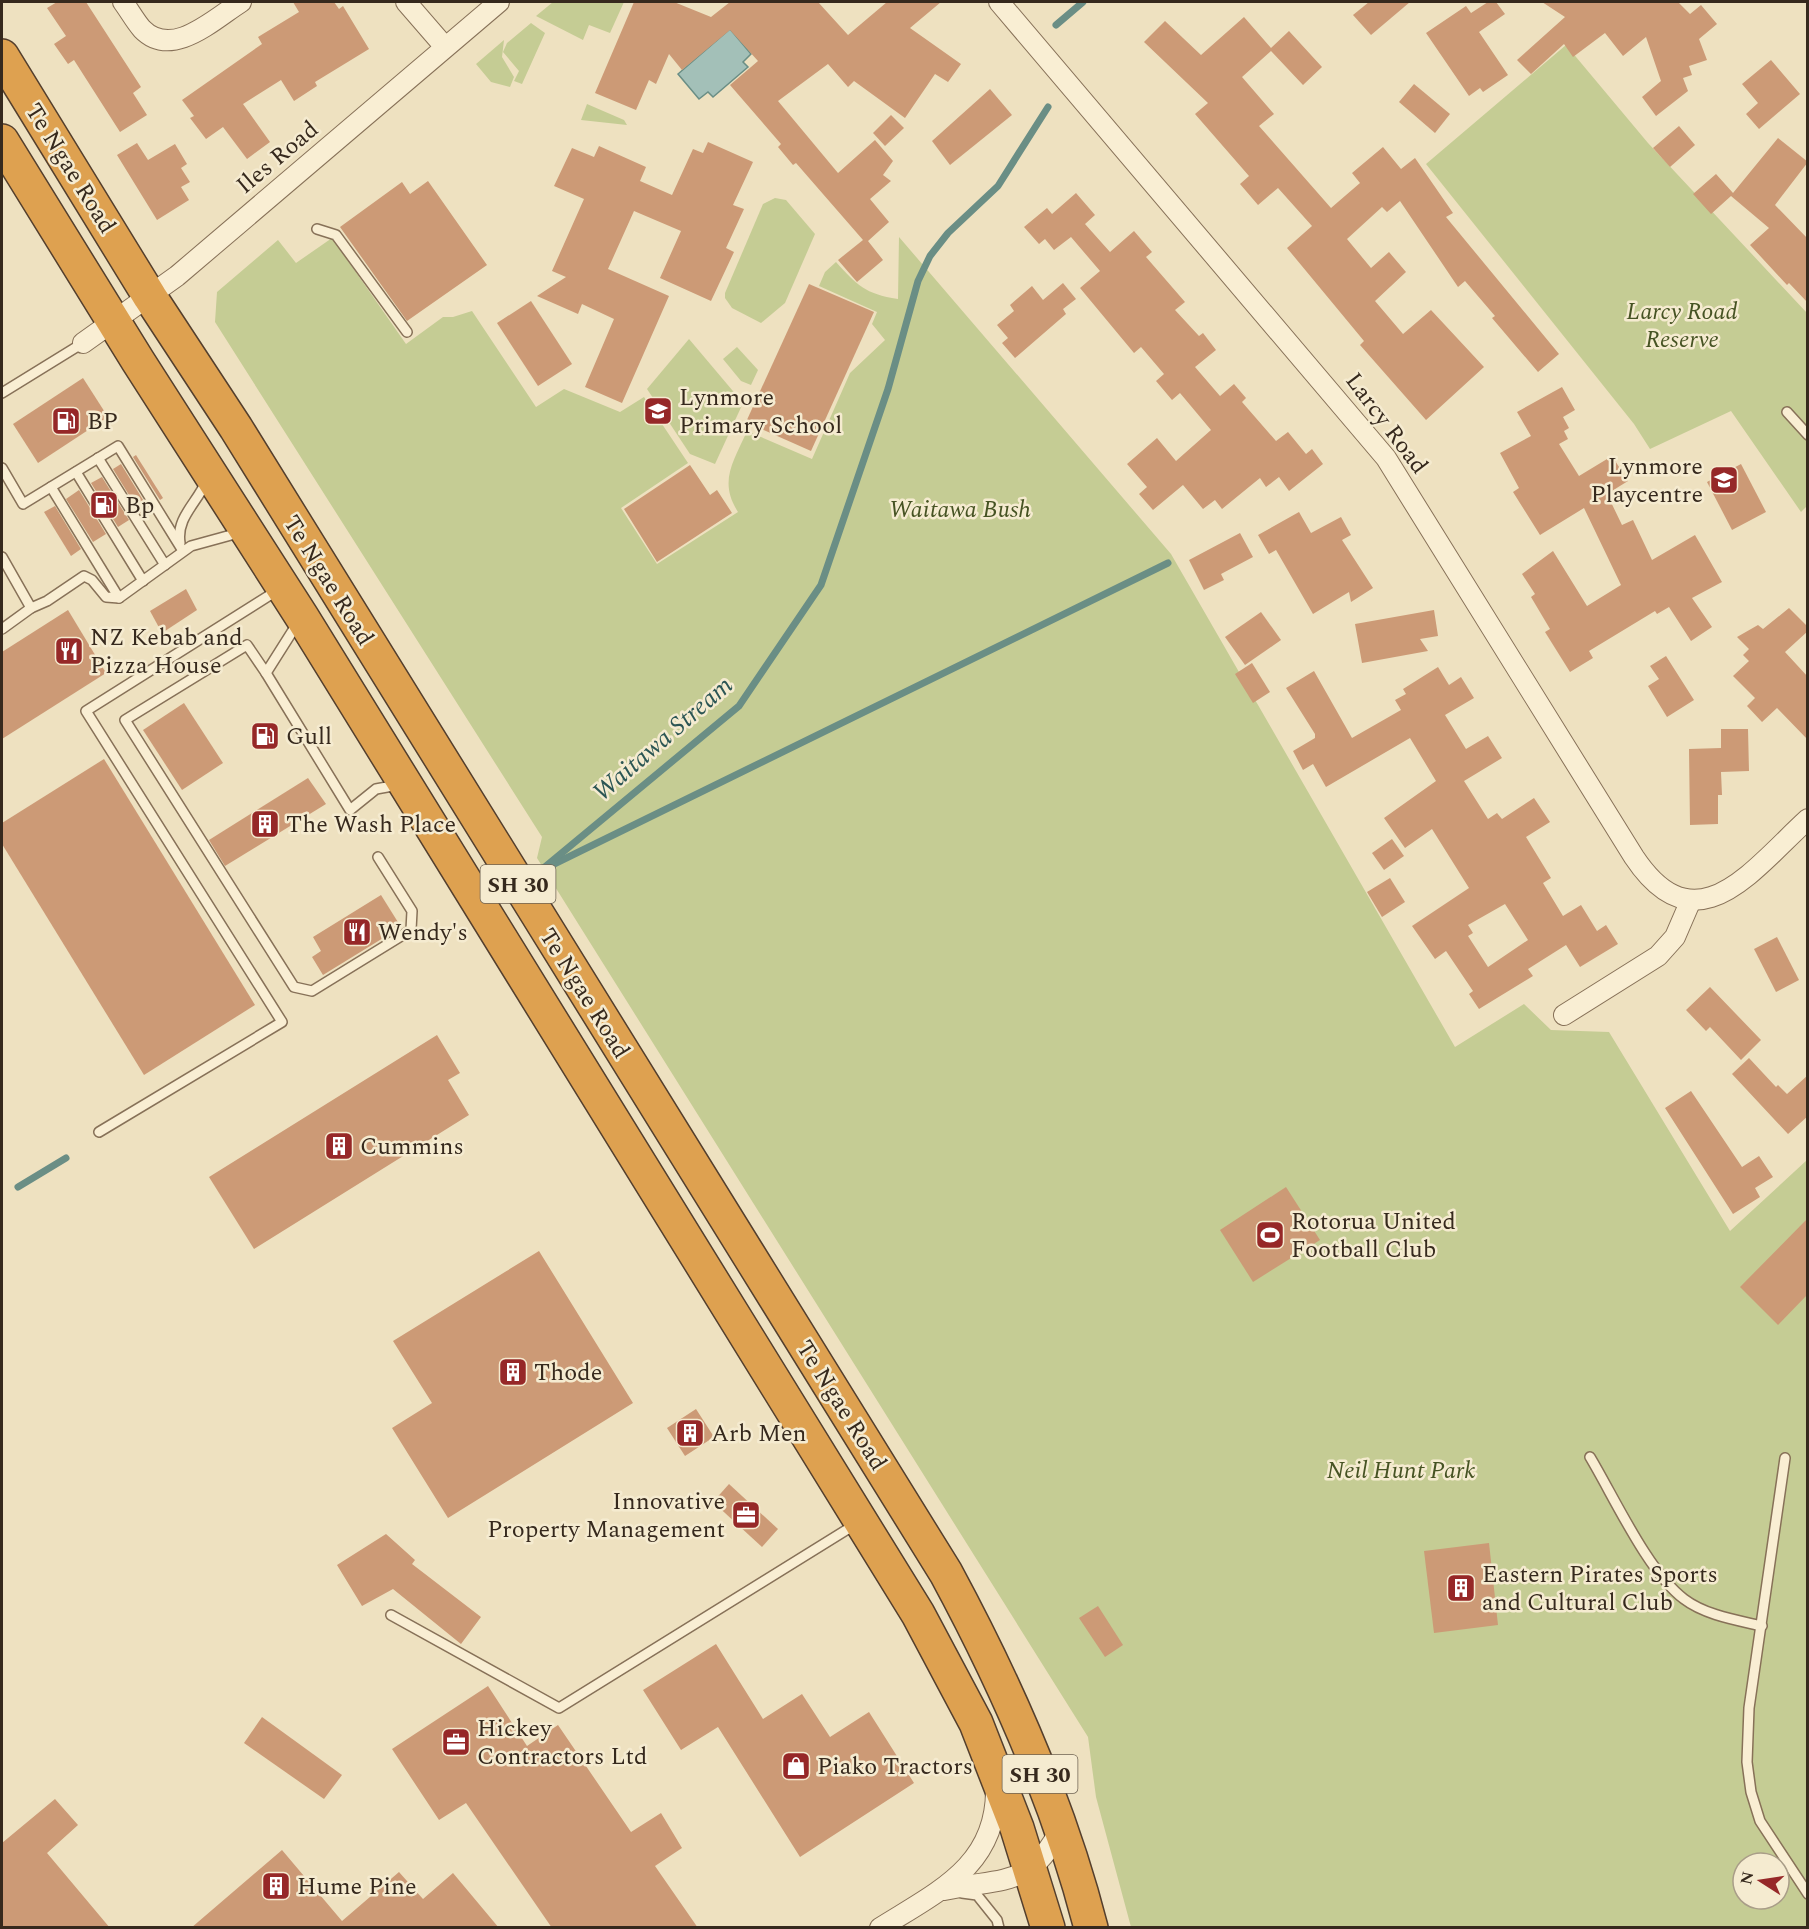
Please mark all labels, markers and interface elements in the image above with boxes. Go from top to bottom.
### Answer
street label: Te Ngae Road [16,96,125,241]
street label: Iles Road [228,112,327,203]
park label: Larcy Road Reserve [1626,294,1738,358]
street label: Larcy Road [1336,365,1437,482]
place label: Lynmore Primary School [679,380,842,444]
school or university icon: Lynmore Primary School [642,395,674,427]
place label: BP [87,404,118,440]
fuel station icon: BP [50,405,82,437]
place label: Lynmore Playcentre [1591,449,1703,513]
school or university icon: Lynmore Playcentre [1708,464,1740,496]
place label: Bp [125,488,154,524]
fuel station icon: Bp [88,489,120,521]
park label: Waitawa Bush [889,492,1031,528]
street label: Te Ngae Road [274,508,383,653]
place label: NZ Kebab and Pizza House [90,620,243,684]
restaurant icon: NZ Kebab and Pizza House [53,635,85,667]
water label: Waitawa Stream [583,666,742,811]
place label: Gull [286,719,332,755]
fuel station icon: Gull [249,720,281,752]
place label: The Wash Place [286,807,456,843]
building icon: The Wash Place [249,808,281,840]
road number: SH 30 [480,865,556,903]
place label: Wendy's [378,915,468,951]
restaurant icon: Wendy's [341,916,373,948]
street label: Te Ngae Road [530,921,639,1066]
place label: Cummins [360,1129,464,1165]
building icon: Cummins [323,1130,355,1162]
place label: Rotorua United Football Club [1291,1204,1456,1268]
sports icon: Rotorua United Football Club [1254,1219,1286,1251]
street label: Te Ngae Road [787,1333,896,1478]
place label: Thode [534,1355,602,1391]
building icon: Thode [497,1356,529,1388]
place label: Arb Men [711,1416,807,1452]
building icon: Arb Men [674,1417,706,1449]
park label: Neil Hunt Park [1326,1453,1476,1489]
place label: Innovative Property Management [487,1484,725,1548]
office icon: Innovative Property Management [730,1499,762,1531]
place label: Eastern Pirates Sports and Cultural Club [1482,1557,1718,1621]
building icon: Eastern Pirates Sports and Cultural Club [1445,1572,1477,1604]
place label: Hickey Contractors Ltd [477,1711,648,1775]
office icon: Hickey Contractors Ltd [440,1726,472,1758]
place label: Piako Tractors [817,1749,973,1785]
shop icon: Piako Tractors [780,1750,812,1782]
road number: SH 30 [1002,1755,1078,1793]
north arrow [1731,1851,1791,1911]
place label: Hume Pine [297,1869,417,1905]
text: N [1734,1869,1760,1887]
building icon: Hume Pine [260,1870,292,1902]

